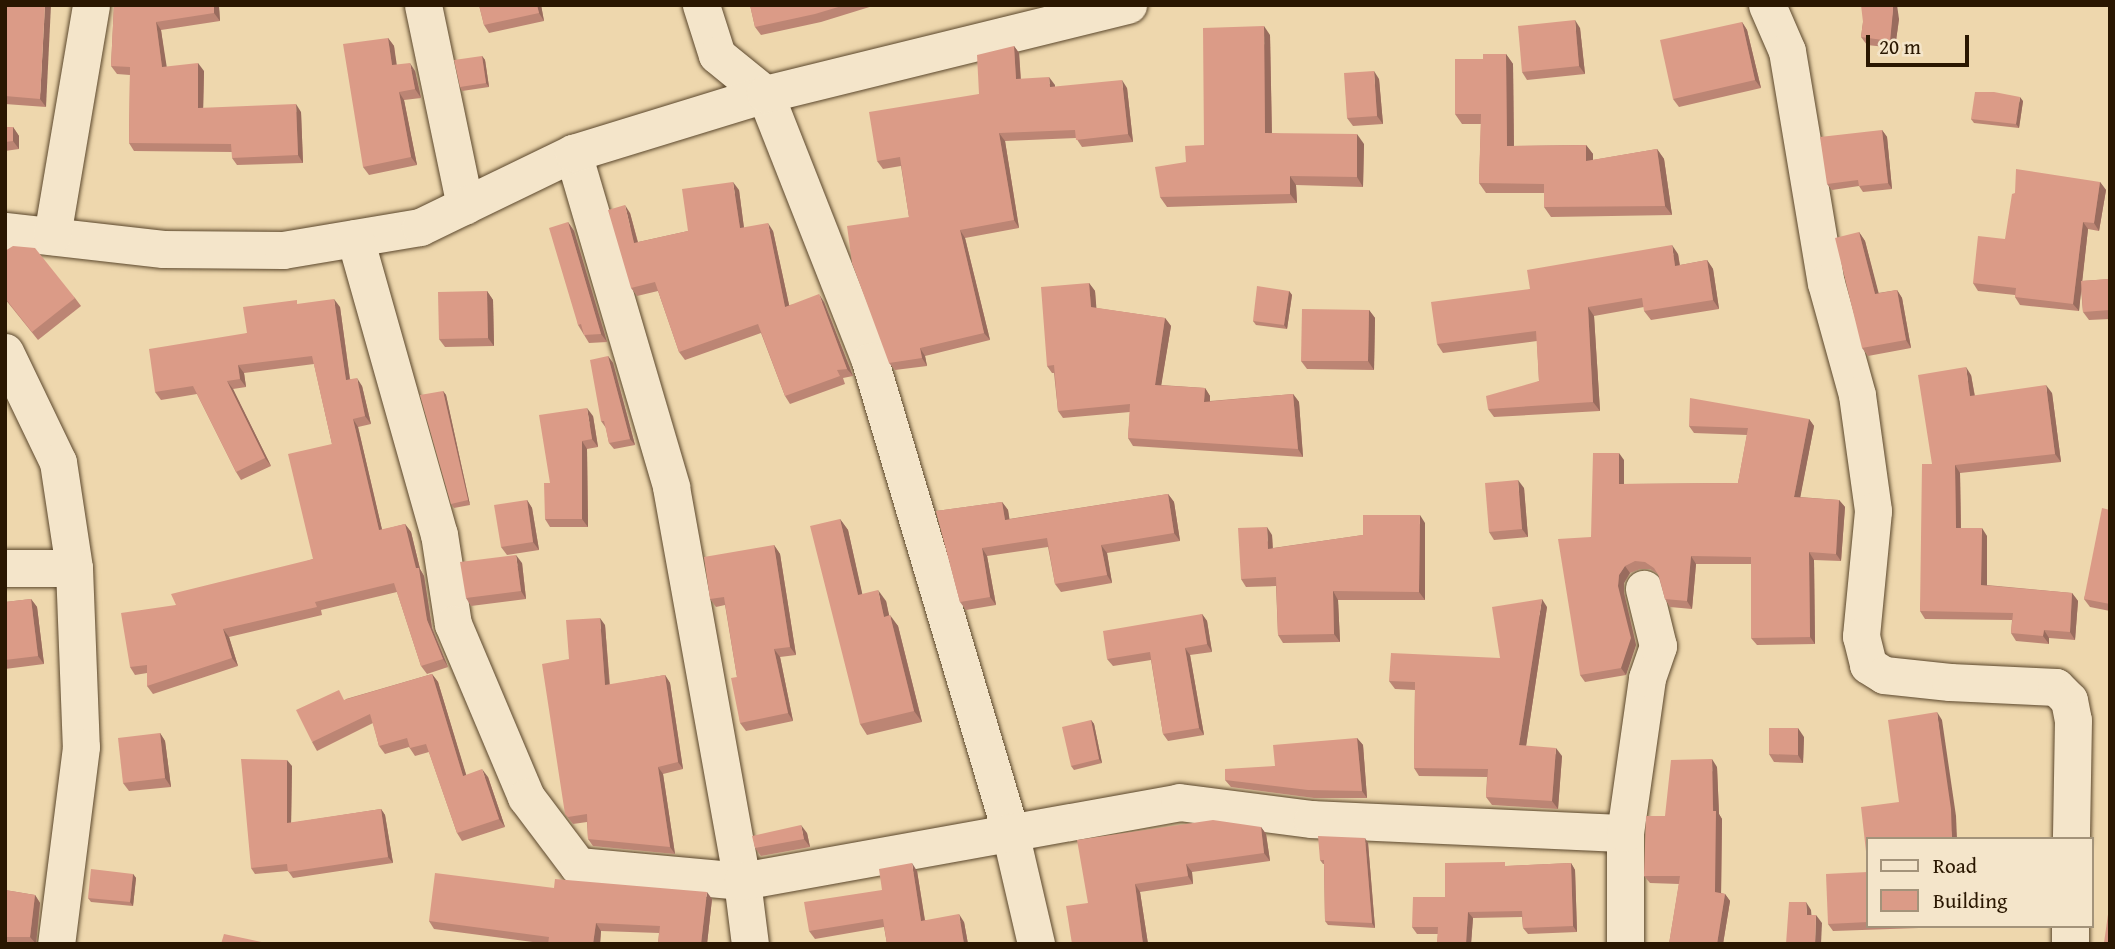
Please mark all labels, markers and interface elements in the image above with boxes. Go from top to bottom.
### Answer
scale bar [1870,21,1973,65]
text: 20 m [1879,31,1921,62]
legend [1867,837,2094,928]
text: Road [1933,850,1977,881]
text: Building [1933,885,2007,916]

